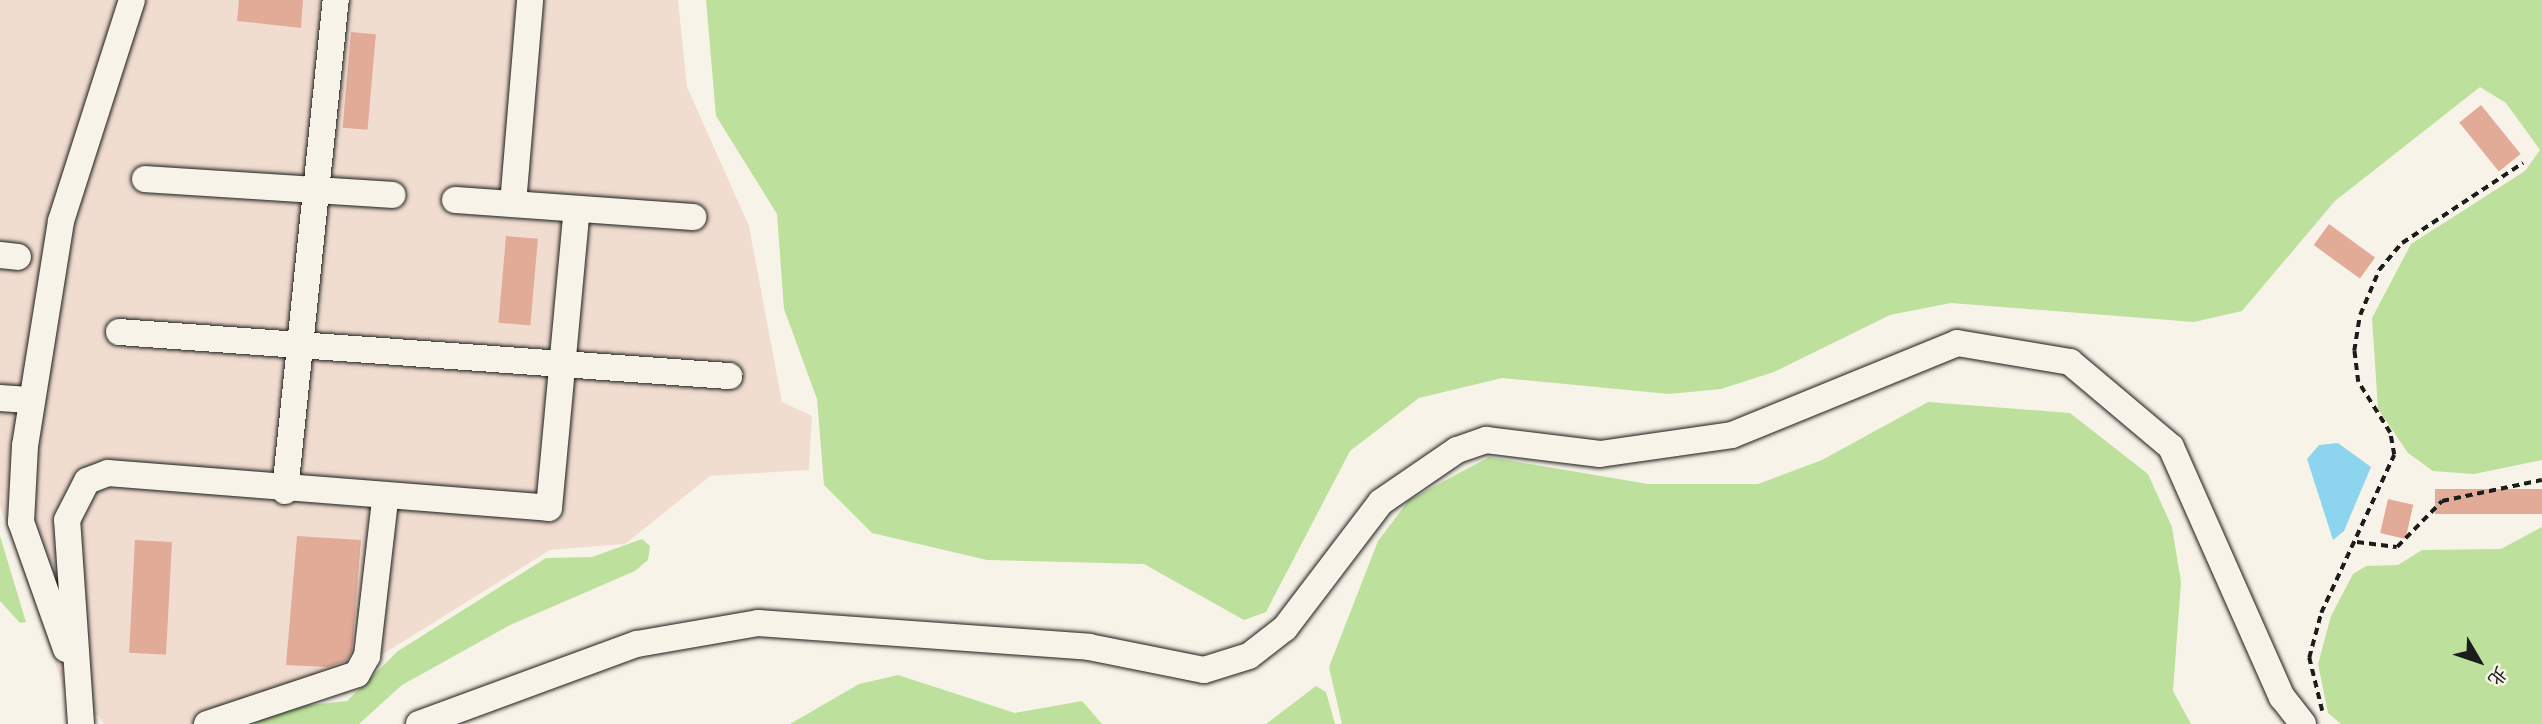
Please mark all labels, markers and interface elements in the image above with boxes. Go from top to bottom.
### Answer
north arrow [2444,626,2514,696]
text: 北 [2479,659,2512,690]

